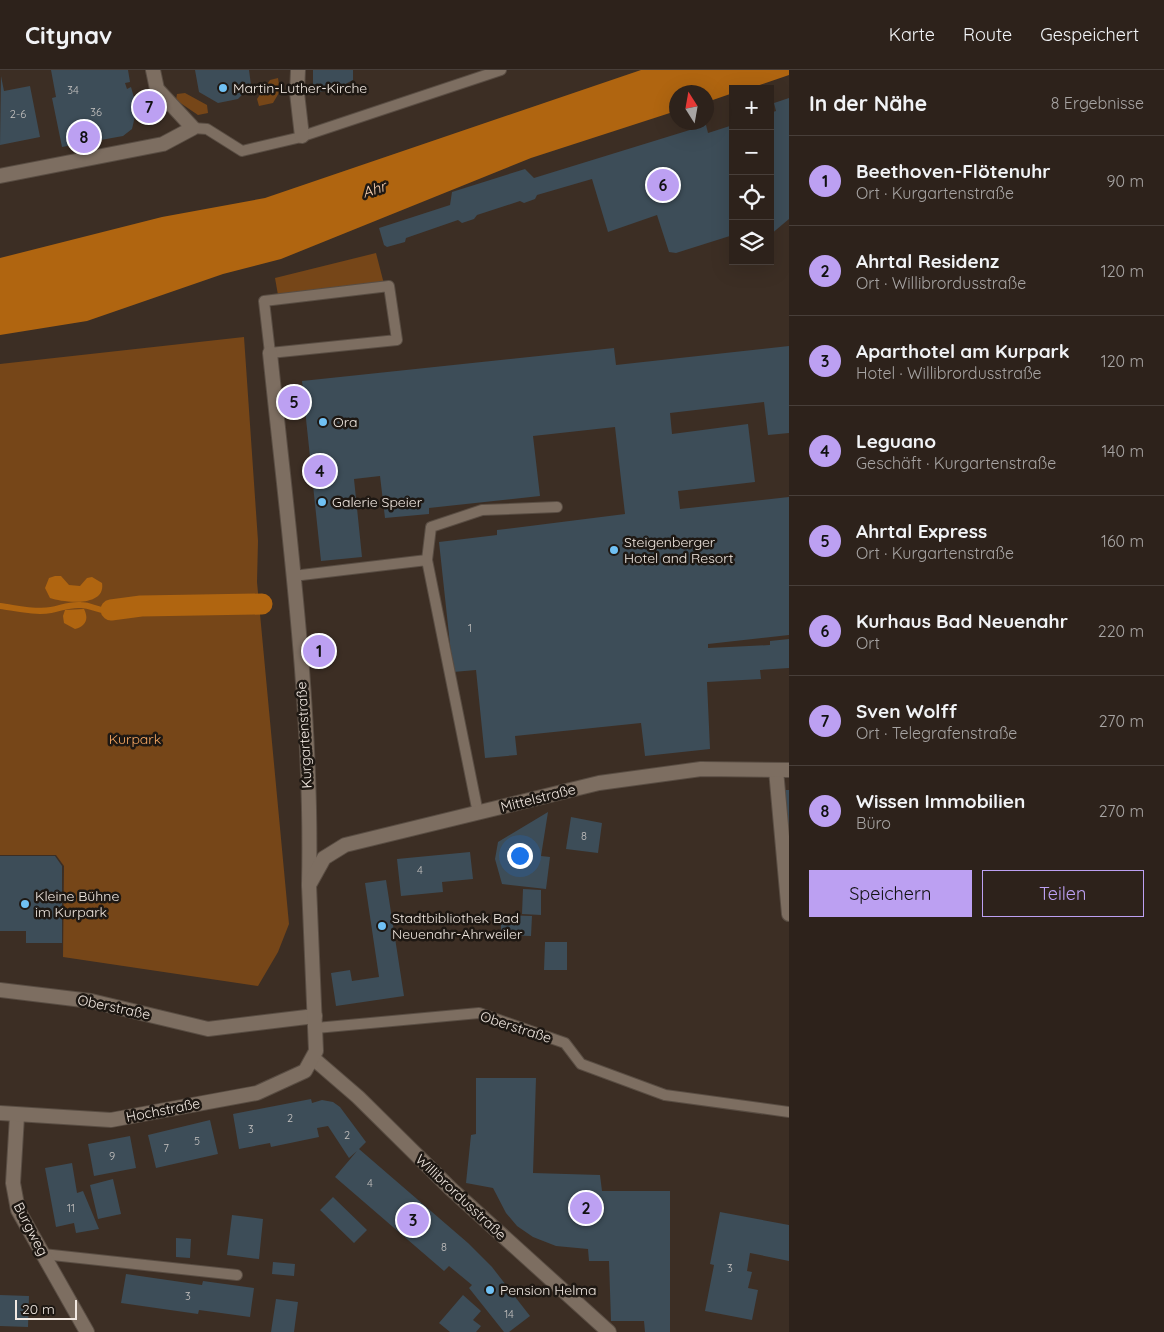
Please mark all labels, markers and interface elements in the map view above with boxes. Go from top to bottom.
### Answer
text: Citynav [25,20,112,50]
text: Karte [889,23,935,46]
text: Route [963,23,1012,46]
text: Gespeichert [1040,23,1139,46]
place label: Martin-Luther-Kirche [233,79,367,97]
marker: Martin-Luther-Kirche [217,82,229,94]
house number: 34 [67,83,79,97]
north arrow [669,85,714,130]
map controls [729,85,774,265]
button: + [729,85,774,130]
pin: 7 [133,88,165,126]
text: In der Nähe [809,90,927,116]
text: 8 Ergebnisse [1051,93,1144,113]
house number: 36 [90,105,102,119]
house number: 2-6 [10,107,26,121]
pin: 8 [68,118,100,156]
button: − [729,130,774,175]
text: Beethoven-Flötenuhr [856,159,1051,183]
pin: 6 [647,166,679,204]
text: 1 [822,171,828,191]
text: 90 m [1107,171,1144,191]
button: locate [729,175,774,220]
water label: Ahr [360,176,390,202]
text: Ort · Kurgartenstraße [856,183,1014,203]
button: layers [729,220,774,265]
text: Ahrtal Residenz [856,249,999,273]
text: 2 [820,261,830,281]
text: 120 m [1101,261,1144,281]
text: Ort · Willibrordusstraße [856,273,1026,293]
text: Aparthotel am Kurpark [856,339,1070,363]
text: 3 [821,351,829,371]
text: 120 m [1101,351,1144,371]
text: Hotel · Willibrordusstraße [856,363,1042,383]
pin: 5 [278,383,310,421]
place label: Ora [333,413,357,431]
marker: Ora [317,416,329,428]
text: Leguano [856,429,936,453]
text: 4 [820,441,830,461]
text: 140 m [1101,441,1144,461]
pin: 4 [304,452,336,490]
text: Geschäft · Kurgartenstraße [856,453,1056,473]
place label: Galerie Speier [332,493,423,511]
marker: Galerie Speier [316,496,328,508]
text: Ahrtal Express [856,519,987,543]
text: 5 [820,531,830,551]
text: 160 m [1101,531,1144,551]
place label: Steigenberger Hotel and Resort [624,533,734,567]
text: Ort · Kurgartenstraße [856,543,1014,563]
marker: Steigenberger Hotel and Resort [608,544,620,556]
text: Kurhaus Bad Neuenahr [856,609,1068,633]
house number: 1 [468,621,472,635]
text: 6 [821,621,829,641]
text: 220 m [1098,621,1144,641]
pin: 1 [303,632,335,670]
text: Ort [856,633,880,653]
street label: Kurgartenstraße [292,681,316,789]
text: Sven Wolff [856,699,957,723]
text: 7 [821,711,829,731]
text: 270 m [1099,711,1144,731]
text: Ort · Telegrafenstraße [856,723,1017,743]
park label: Kurpark [109,730,161,748]
street label: Mittelstraße [499,780,577,816]
text: Wissen Immobilien [856,789,1025,813]
text: 8 [821,801,829,821]
text: 270 m [1099,801,1144,821]
text: Büro [856,813,891,833]
house number: 8 [581,829,587,843]
your location [507,843,533,869]
house number: 4 [417,863,423,877]
button: Speichern [809,870,972,917]
button: Teilen [982,870,1144,917]
place label: Kleine Bühne im Kurpark [35,887,119,921]
marker: Kleine Bühne im Kurpark [19,898,31,910]
place label: Stadtbibliothek Bad Neuenahr-Ahrweiler [392,909,523,943]
marker: Stadtbibliothek Bad Neuenahr-Ahrweiler [376,920,388,932]
street label: Oberstraße [76,991,152,1024]
street label: Oberstraße [478,1007,554,1047]
street label: Hochstraße [124,1094,202,1126]
house number: 2 [287,1111,293,1125]
house number: 3 [248,1122,254,1136]
house number: 2 [344,1128,350,1142]
house number: 5 [194,1134,200,1148]
house number: 7 [163,1141,169,1155]
house number: 9 [109,1149,115,1163]
street label: Willibrordusstraße [412,1150,510,1244]
house number: 4 [367,1176,373,1190]
pin: 2 [570,1189,602,1227]
street label: Burgweg [10,1199,52,1259]
house number: 11 [67,1201,75,1215]
pin: 3 [397,1201,429,1239]
house number: 8 [441,1240,447,1254]
house number: 3 [727,1261,733,1275]
place label: Pension Helma [500,1281,597,1299]
marker: Pension Helma [484,1284,496,1296]
house number: 3 [185,1289,191,1303]
scale bar [15,1297,78,1320]
text: 20 m [22,1300,55,1318]
house number: 14 [504,1307,514,1321]

